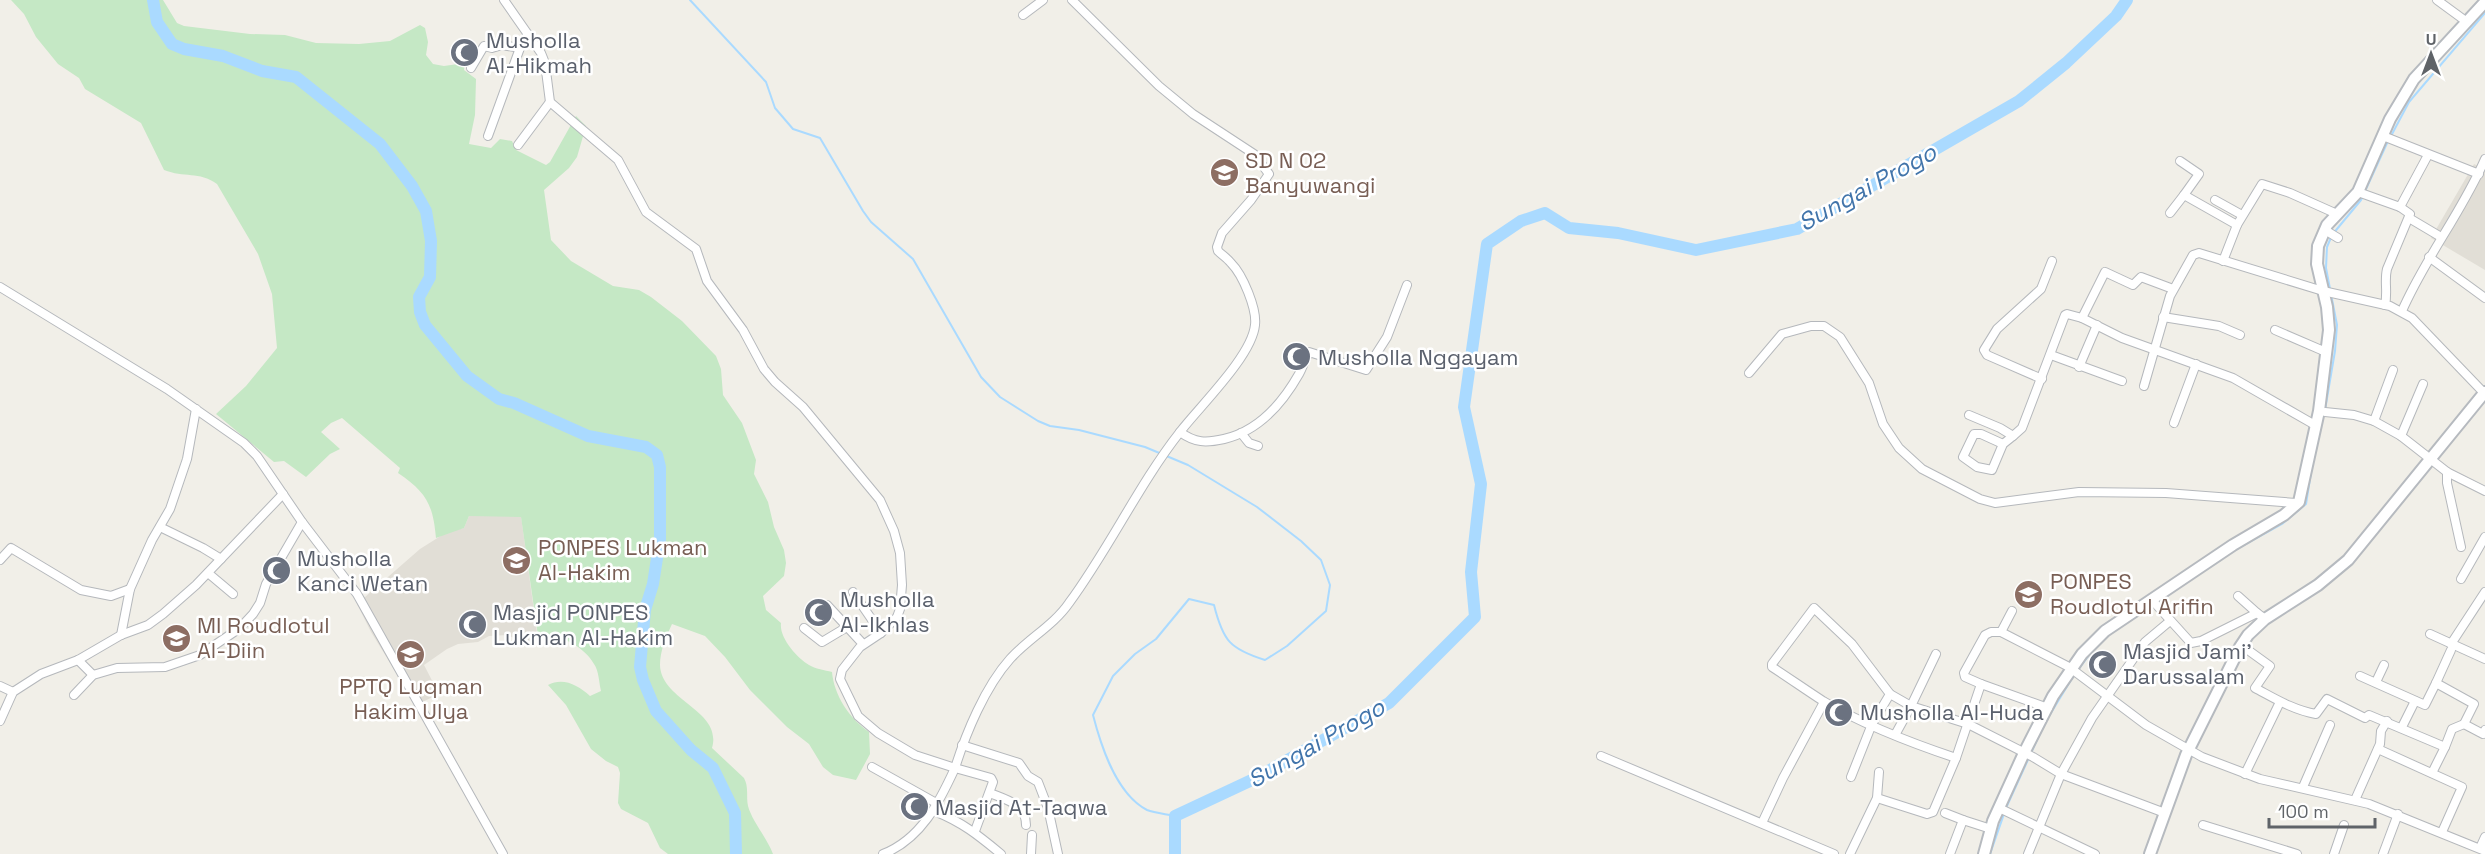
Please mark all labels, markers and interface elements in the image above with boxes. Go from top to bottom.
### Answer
north arrow [2401,24,2461,84]
place label: Musholla Al-Hikmah [486,26,592,79]
text: U [2426,29,2436,50]
mosque icon: Musholla Al-Hikmah [449,37,481,69]
water label: Sungai Progo [1792,136,1943,238]
place label: SD N 02 Banyuwangi [1245,146,1376,199]
school or university icon: SD N 02 Banyuwangi [1208,157,1240,189]
mosque icon: Musholla Nggayam [1281,341,1313,373]
place label: Musholla Nggayam [1318,343,1519,371]
place label: PONPES Lukman Al-Hakim [538,533,708,586]
place label: Musholla Kanci Wetan [297,544,428,597]
school or university icon: PONPES Lukman Al-Hakim [501,544,533,576]
mosque icon: Musholla Kanci Wetan [260,555,292,587]
place label: PONPES Roudlotul Arifin [2050,567,2214,620]
school or university icon: PONPES Roudlotul Arifin [2013,578,2045,610]
place label: Musholla Al-Ikhlas [840,585,935,638]
mosque icon: Musholla Al-Ikhlas [803,596,835,628]
place label: Masjid PONPES Lukman Al-Hakim [493,598,673,651]
mosque icon: Masjid PONPES Lukman Al-Hakim [456,609,488,641]
place label: MI Roudlotul Al-Diin [197,611,330,664]
school or university icon: MI Roudlotul Al-Diin [160,622,192,654]
place label: Masjid Jami' Darussalam [2123,637,2252,690]
school or university icon: PPTQ Luqman Hakim Ulya [395,638,427,670]
mosque icon: Masjid Jami' Darussalam [2086,648,2118,680]
place label: PPTQ Luqman Hakim Ulya [339,672,483,725]
water label: Sungai Progo [1242,691,1391,795]
mosque icon: Musholla Al-Huda [1823,696,1855,728]
place label: Musholla Al-Huda [1860,698,2044,726]
mosque icon: Masjid At-Taqwa [898,791,930,823]
scale bar [2269,791,2376,829]
place label: Masjid At-Taqwa [935,793,1108,821]
text: 100 m [2278,800,2329,823]

